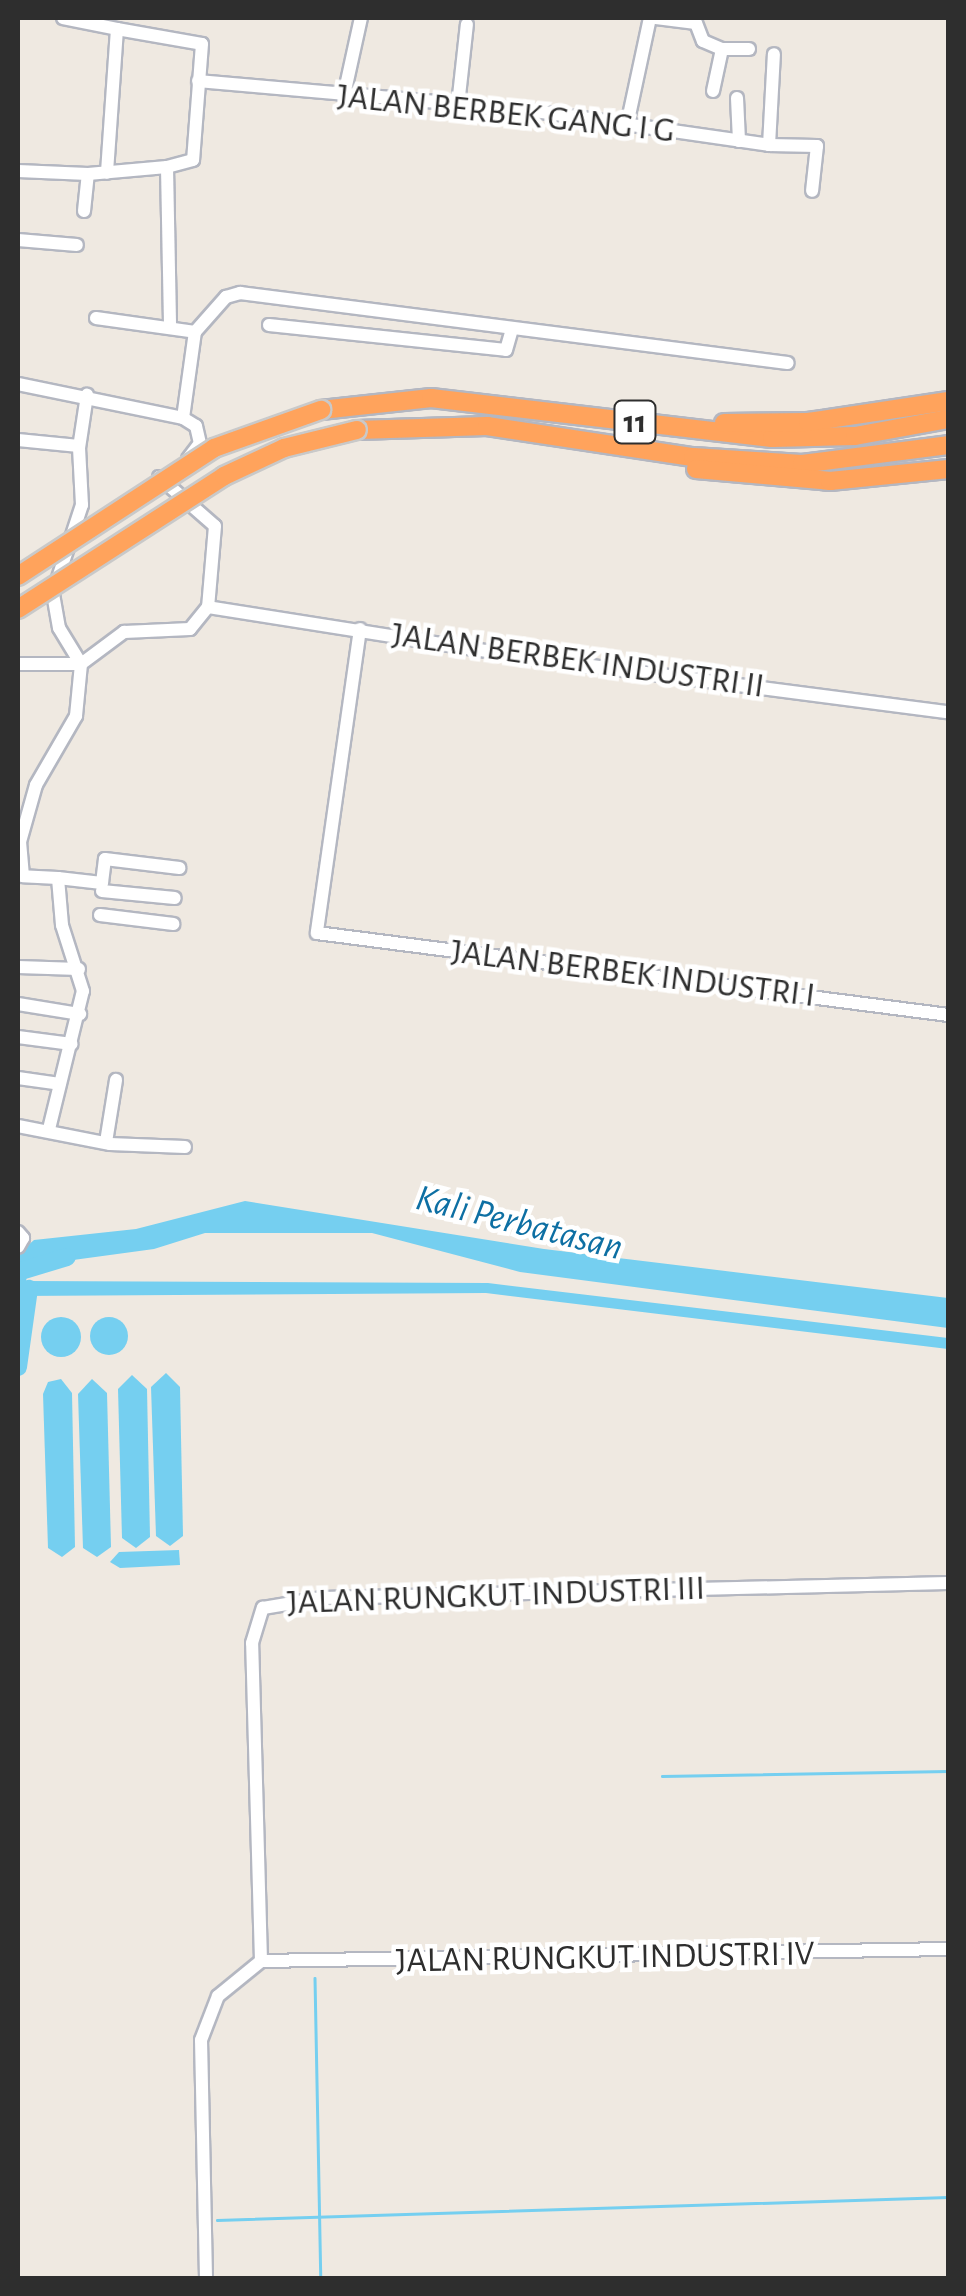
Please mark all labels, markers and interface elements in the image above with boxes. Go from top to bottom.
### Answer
street label: JALAN BERBEK GANG I G [335,75,677,153]
road number: 11 [612,395,658,449]
street label: JALAN BERBEK INDUSTRI II [389,614,767,708]
street label: JALAN BERBEK INDUSTRI I [449,931,817,1017]
water label: Kali Perbatasan [411,1176,627,1272]
street label: JALAN RUNGKUT INDUSTRI III [286,1568,706,1624]
street label: JALAN RUNGKUT INDUSTRI IV [395,1933,815,1983]

